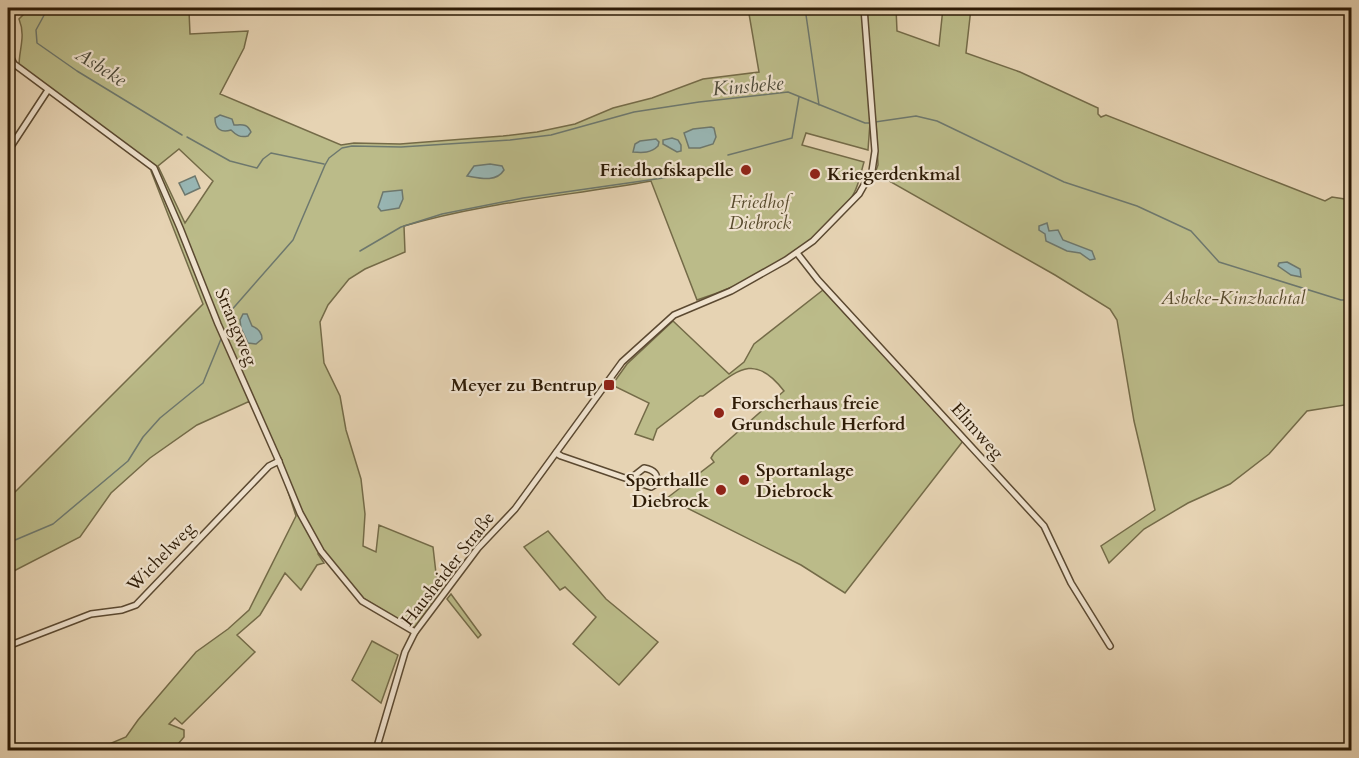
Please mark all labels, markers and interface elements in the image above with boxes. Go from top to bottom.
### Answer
water label: Asbeke [69,40,132,93]
water label: Kinsbeke [711,69,785,103]
place label: Friedhofskapelle [600,158,734,183]
place label: Kriegerdenkmal [827,162,960,187]
marker: Friedhofskapelle [739,163,753,177]
marker: Kriegerdenkmal [808,167,822,181]
park label: Friedhof Diebrock [729,190,793,236]
street label: Strangweg [208,284,264,370]
park label: Asbeke-Kinzbachtal [1160,286,1306,311]
place label: Meyer zu Bentrup [451,373,597,398]
marker: Meyer zu Bentrup [602,378,616,392]
place label: Forscherhaus freie Grundschule Herford [731,391,906,437]
street label: Elimweg [945,397,1010,466]
marker: Forscherhaus freie Grundschule Herford [712,406,726,420]
place label: Sportanlage Diebrock [756,458,854,504]
place label: Sporthalle Diebrock [626,468,710,514]
marker: Sportanlage Diebrock [737,473,751,487]
marker: Sporthalle Diebrock [714,483,728,497]
street label: Hausheider Straße [395,507,501,631]
street label: Wichelweg [121,516,201,598]

